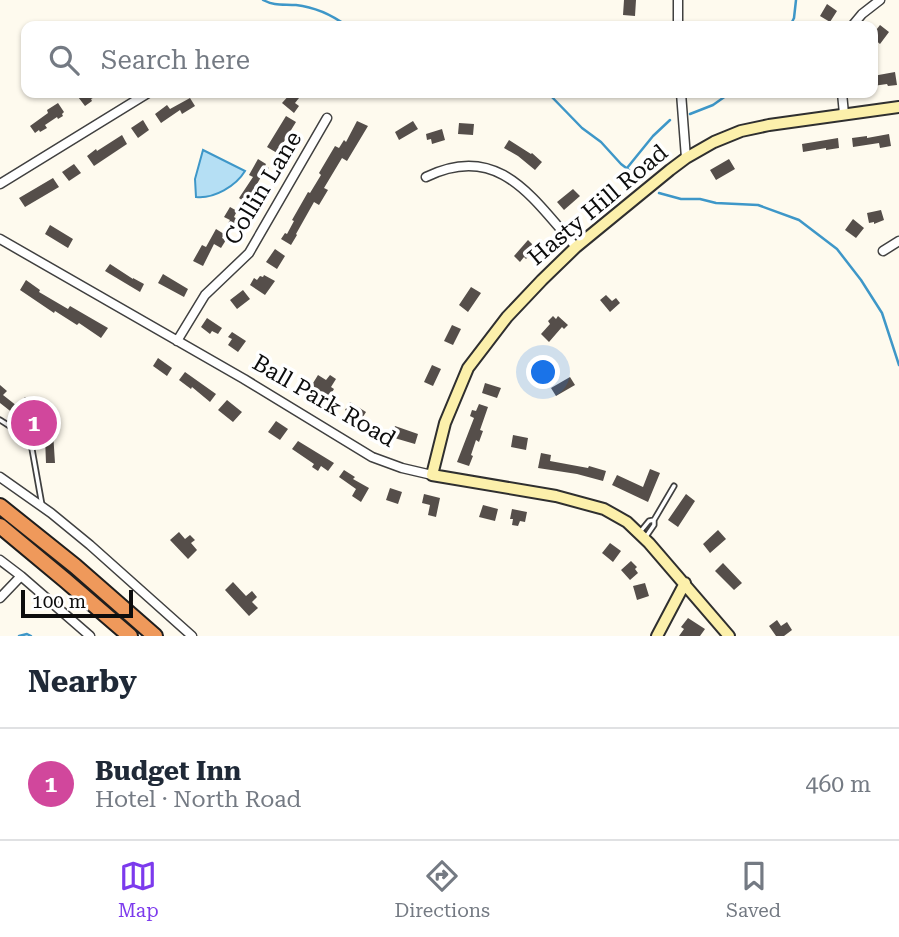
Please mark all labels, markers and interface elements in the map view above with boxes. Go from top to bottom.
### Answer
search box [21,21,878,98]
icon: search [45,41,83,79]
text: Search here [101,45,250,75]
street label: Collin Lane [219,126,307,250]
street label: Hasty Hill Road [523,139,673,271]
street label: Ball Park Road [248,349,401,453]
your location [526,355,560,389]
pin: 1 [11,397,57,449]
scale bar [21,587,133,619]
text: 100 m [32,590,86,613]
text: Nearby [28,664,137,699]
text: Budget Inn [95,756,241,786]
text: 1 [45,771,57,798]
text: 460 m [806,771,871,798]
text: Hotel · North Road [95,786,301,813]
tab: Map [118,857,159,922]
tab: Directions [394,857,490,922]
tab: Saved [726,857,781,922]

